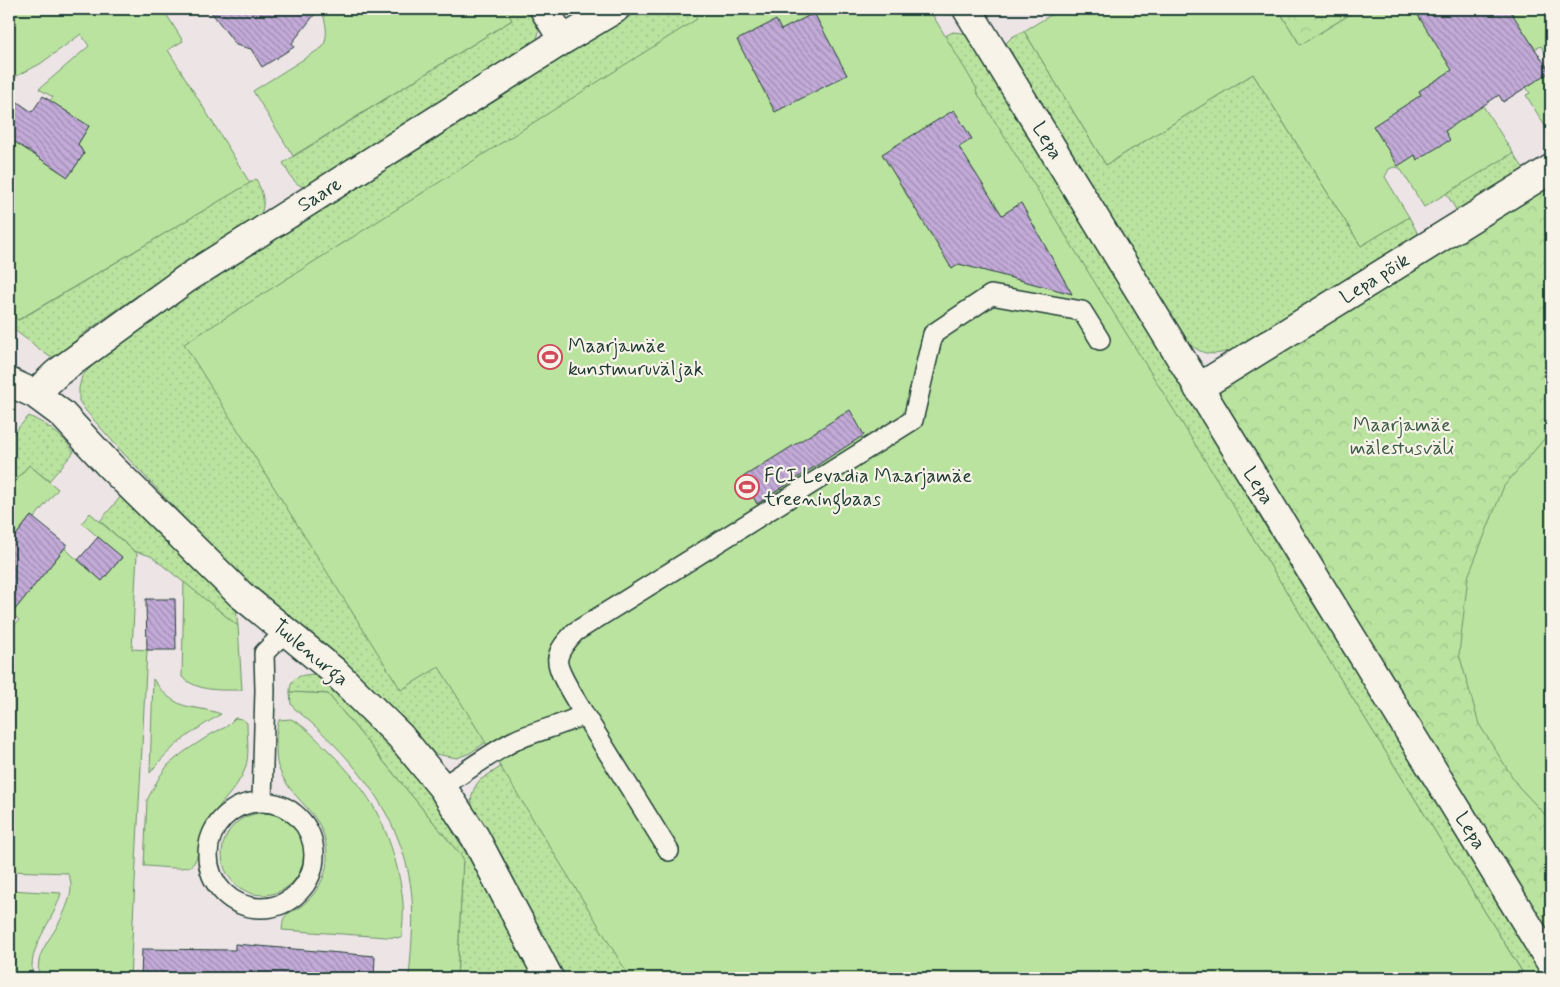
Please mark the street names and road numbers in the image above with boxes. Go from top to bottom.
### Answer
street label: Lepa [1025,117,1069,165]
street label: Saare [293,171,347,219]
street label: Lepa põik [1335,247,1415,311]
street label: Lepa [1236,462,1280,510]
street label: Tuulenurga [265,613,354,694]
street label: Lepa [1448,807,1492,855]

